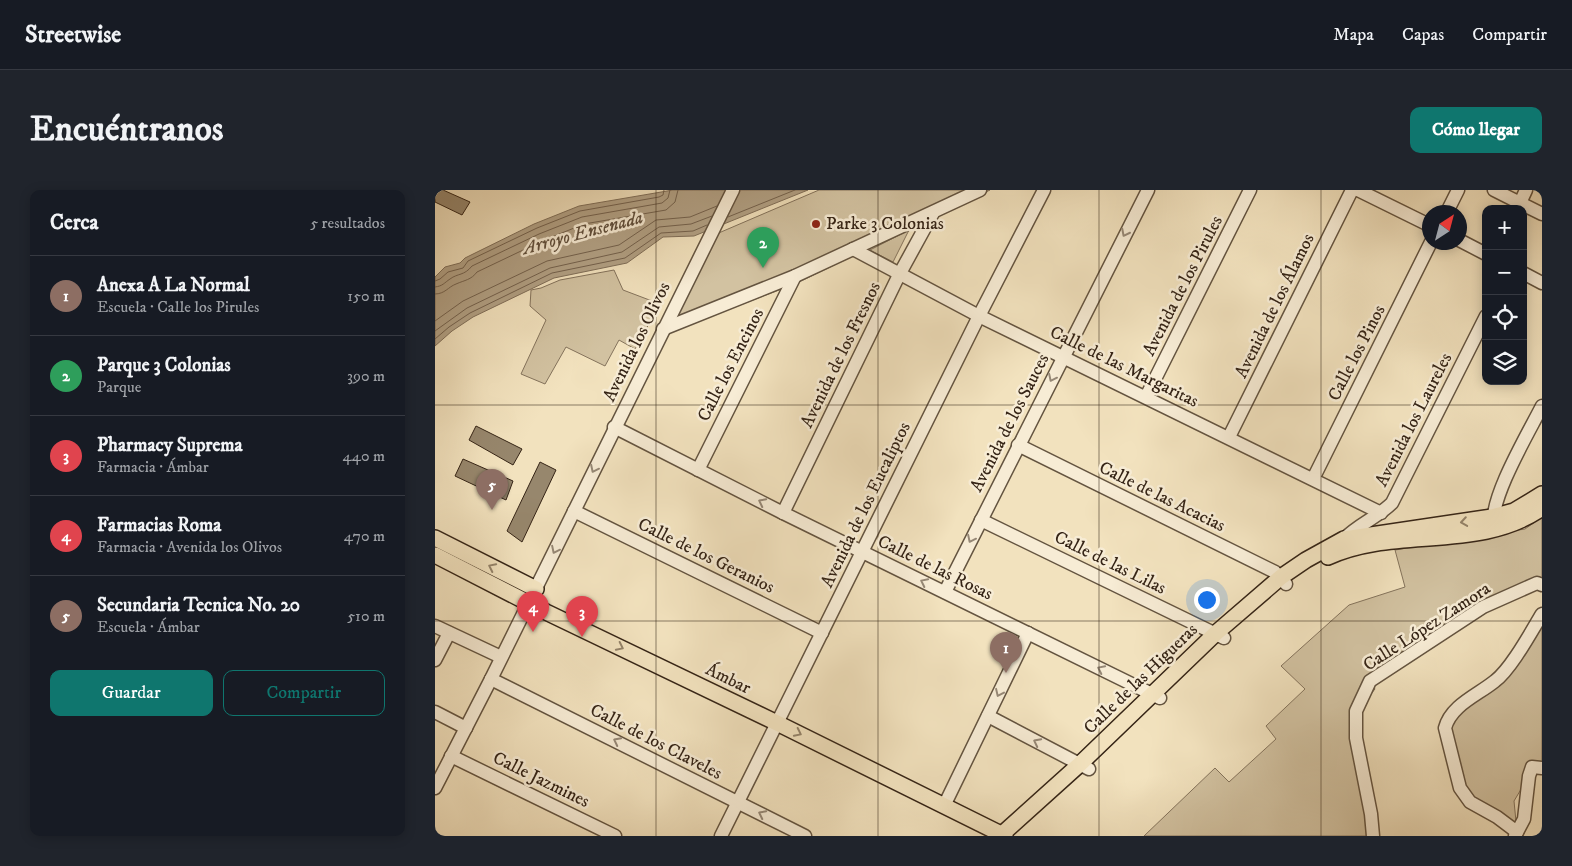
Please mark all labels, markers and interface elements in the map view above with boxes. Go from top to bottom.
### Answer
text: Streetwise [25,20,121,50]
text: Mapa [1333,24,1374,46]
text: Capas [1402,24,1444,46]
text: Compartir [1472,24,1547,46]
button: Cómo llegar [1410,107,1542,153]
text: Encuéntranos [30,108,224,152]
north arrow [1422,205,1467,250]
map controls [1482,205,1527,385]
button: + [1482,205,1527,250]
water label: Arroyo Ensenada [518,206,646,261]
text: Cerca [50,210,98,236]
street label: Avenida de los Pirules [1138,212,1228,360]
text: 5 resultados [310,213,385,233]
place label: Parke 3 Colonias [826,213,944,235]
marker: Parke 3 Colonias [810,218,822,230]
pin: 2 [747,227,779,268]
one-way arrow [1121,228,1131,237]
street label: Avenida de los Álamos [1230,230,1320,382]
button: − [1482,250,1527,295]
text: Anexa A La Normal [97,274,250,297]
street label: Avenida de los Fresnos [796,278,886,432]
street label: Avenida los Olivos [599,279,675,405]
text: 1 [63,286,69,306]
text: 150 m [347,286,385,306]
button: locate [1482,295,1527,340]
text: Escuela · Calle los Pirules [97,297,259,317]
street label: Calle los Pinos [1323,301,1391,405]
street label: Calle los Encinos [693,305,769,425]
street label: Calle de las Margaritas [1046,321,1202,413]
button: layers [1482,340,1527,385]
street label: Avenida los Laureles [1371,349,1457,491]
street label: Avenida de los Sauces [966,350,1054,496]
text: Parque 3 Colonias [97,354,231,377]
text: 2 [62,366,70,386]
text: 390 m [347,366,385,386]
one-way arrow [1048,373,1058,382]
text: Parque [97,377,141,397]
street label: Avenida de los Eucaliptos [816,419,916,591]
text: Pharmacy Suprema [97,434,243,457]
text: 3 [63,446,69,466]
text: 440 m [343,446,385,466]
text: Farmacia · Ámbar [97,457,209,477]
street label: Calle de las Acacias [1095,457,1229,537]
one-way arrow [590,464,600,473]
pin: 5 [476,469,508,510]
one-way arrow [758,498,767,508]
street label: Calle de los Geranios [634,513,778,599]
text: Farmacias Roma [97,514,221,537]
one-way arrow [1460,516,1469,526]
text: 4 [61,526,71,546]
text: 470 m [344,526,385,546]
street label: Calle de las Lilas [1051,526,1169,600]
street label: Calle de las Rosas [874,531,996,605]
one-way arrow [967,534,977,543]
text: Farmacia · Avenida los Olivos [97,537,282,557]
one-way arrow [551,544,561,553]
one-way arrow [488,563,497,573]
street label: Calle López Zamora [1359,577,1495,676]
one-way arrow [920,578,929,588]
your location [1194,587,1220,613]
pin: 4 [517,591,549,632]
text: Secundaria Tecnica No. 20 [97,594,300,617]
pin: 3 [566,596,598,637]
text: 5 [62,606,70,626]
text: 510 m [347,606,385,626]
text: Escuela · Ámbar [97,617,200,637]
street label: Calle de las Higueras [1079,619,1203,739]
pin: 1 [990,632,1022,673]
one-way arrow [615,641,624,651]
street label: Ámbar [702,658,755,699]
one-way arrow [1097,665,1106,675]
button: Guardar [50,670,213,716]
button: Compartir [223,670,385,716]
one-way arrow [995,688,1005,697]
street label: Calle de los Claveles [586,699,726,785]
one-way arrow [792,727,801,737]
one-way arrow [613,738,622,748]
one-way arrow [1033,738,1042,748]
street label: Calle Jazmines [489,747,593,813]
one-way arrow [758,810,767,820]

